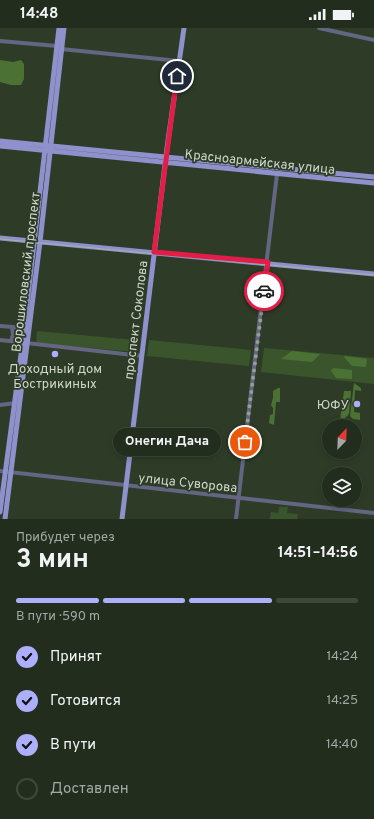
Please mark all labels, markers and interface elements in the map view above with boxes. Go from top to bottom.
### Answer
text: 14:48 [20,5,58,24]
pin [160,59,194,93]
icon: home [166,65,188,87]
street label: Красноармейская улица [184,147,336,179]
street label: Ворошиловский проспект [9,191,45,353]
street label: проспект Соколова [122,260,152,381]
courier [244,271,284,311]
icon: car [253,280,275,302]
marker: Доходный дом Бострикиных [50,349,60,359]
place label: Доходный дом Бострикиных [8,362,102,393]
place label: ЮФУ [317,398,349,414]
marker: ЮФУ [352,399,362,409]
north arrow [322,419,362,459]
map controls [322,419,362,507]
pin [228,425,262,459]
callout: Онегин Дача [113,428,221,456]
icon: bag [234,431,256,453]
text: Онегин Дача [125,434,209,450]
button: layers [322,467,362,507]
street label: улица Суворова [138,471,238,497]
text: Прибудет через [16,530,115,546]
text: 3 мин [16,544,89,577]
text: 14:51–14:56 [278,544,358,563]
text: В пути · 590 m [16,609,100,625]
icon: check [16,646,38,668]
text: Принят [50,648,102,667]
text: 14:24 [327,649,358,665]
icon: check [16,690,38,712]
text: Готовится [50,692,121,711]
text: 14:25 [326,693,358,709]
icon: check [16,734,38,756]
text: В пути [50,736,96,755]
text: 14:40 [326,737,358,753]
text: Доставлен [50,780,129,799]

